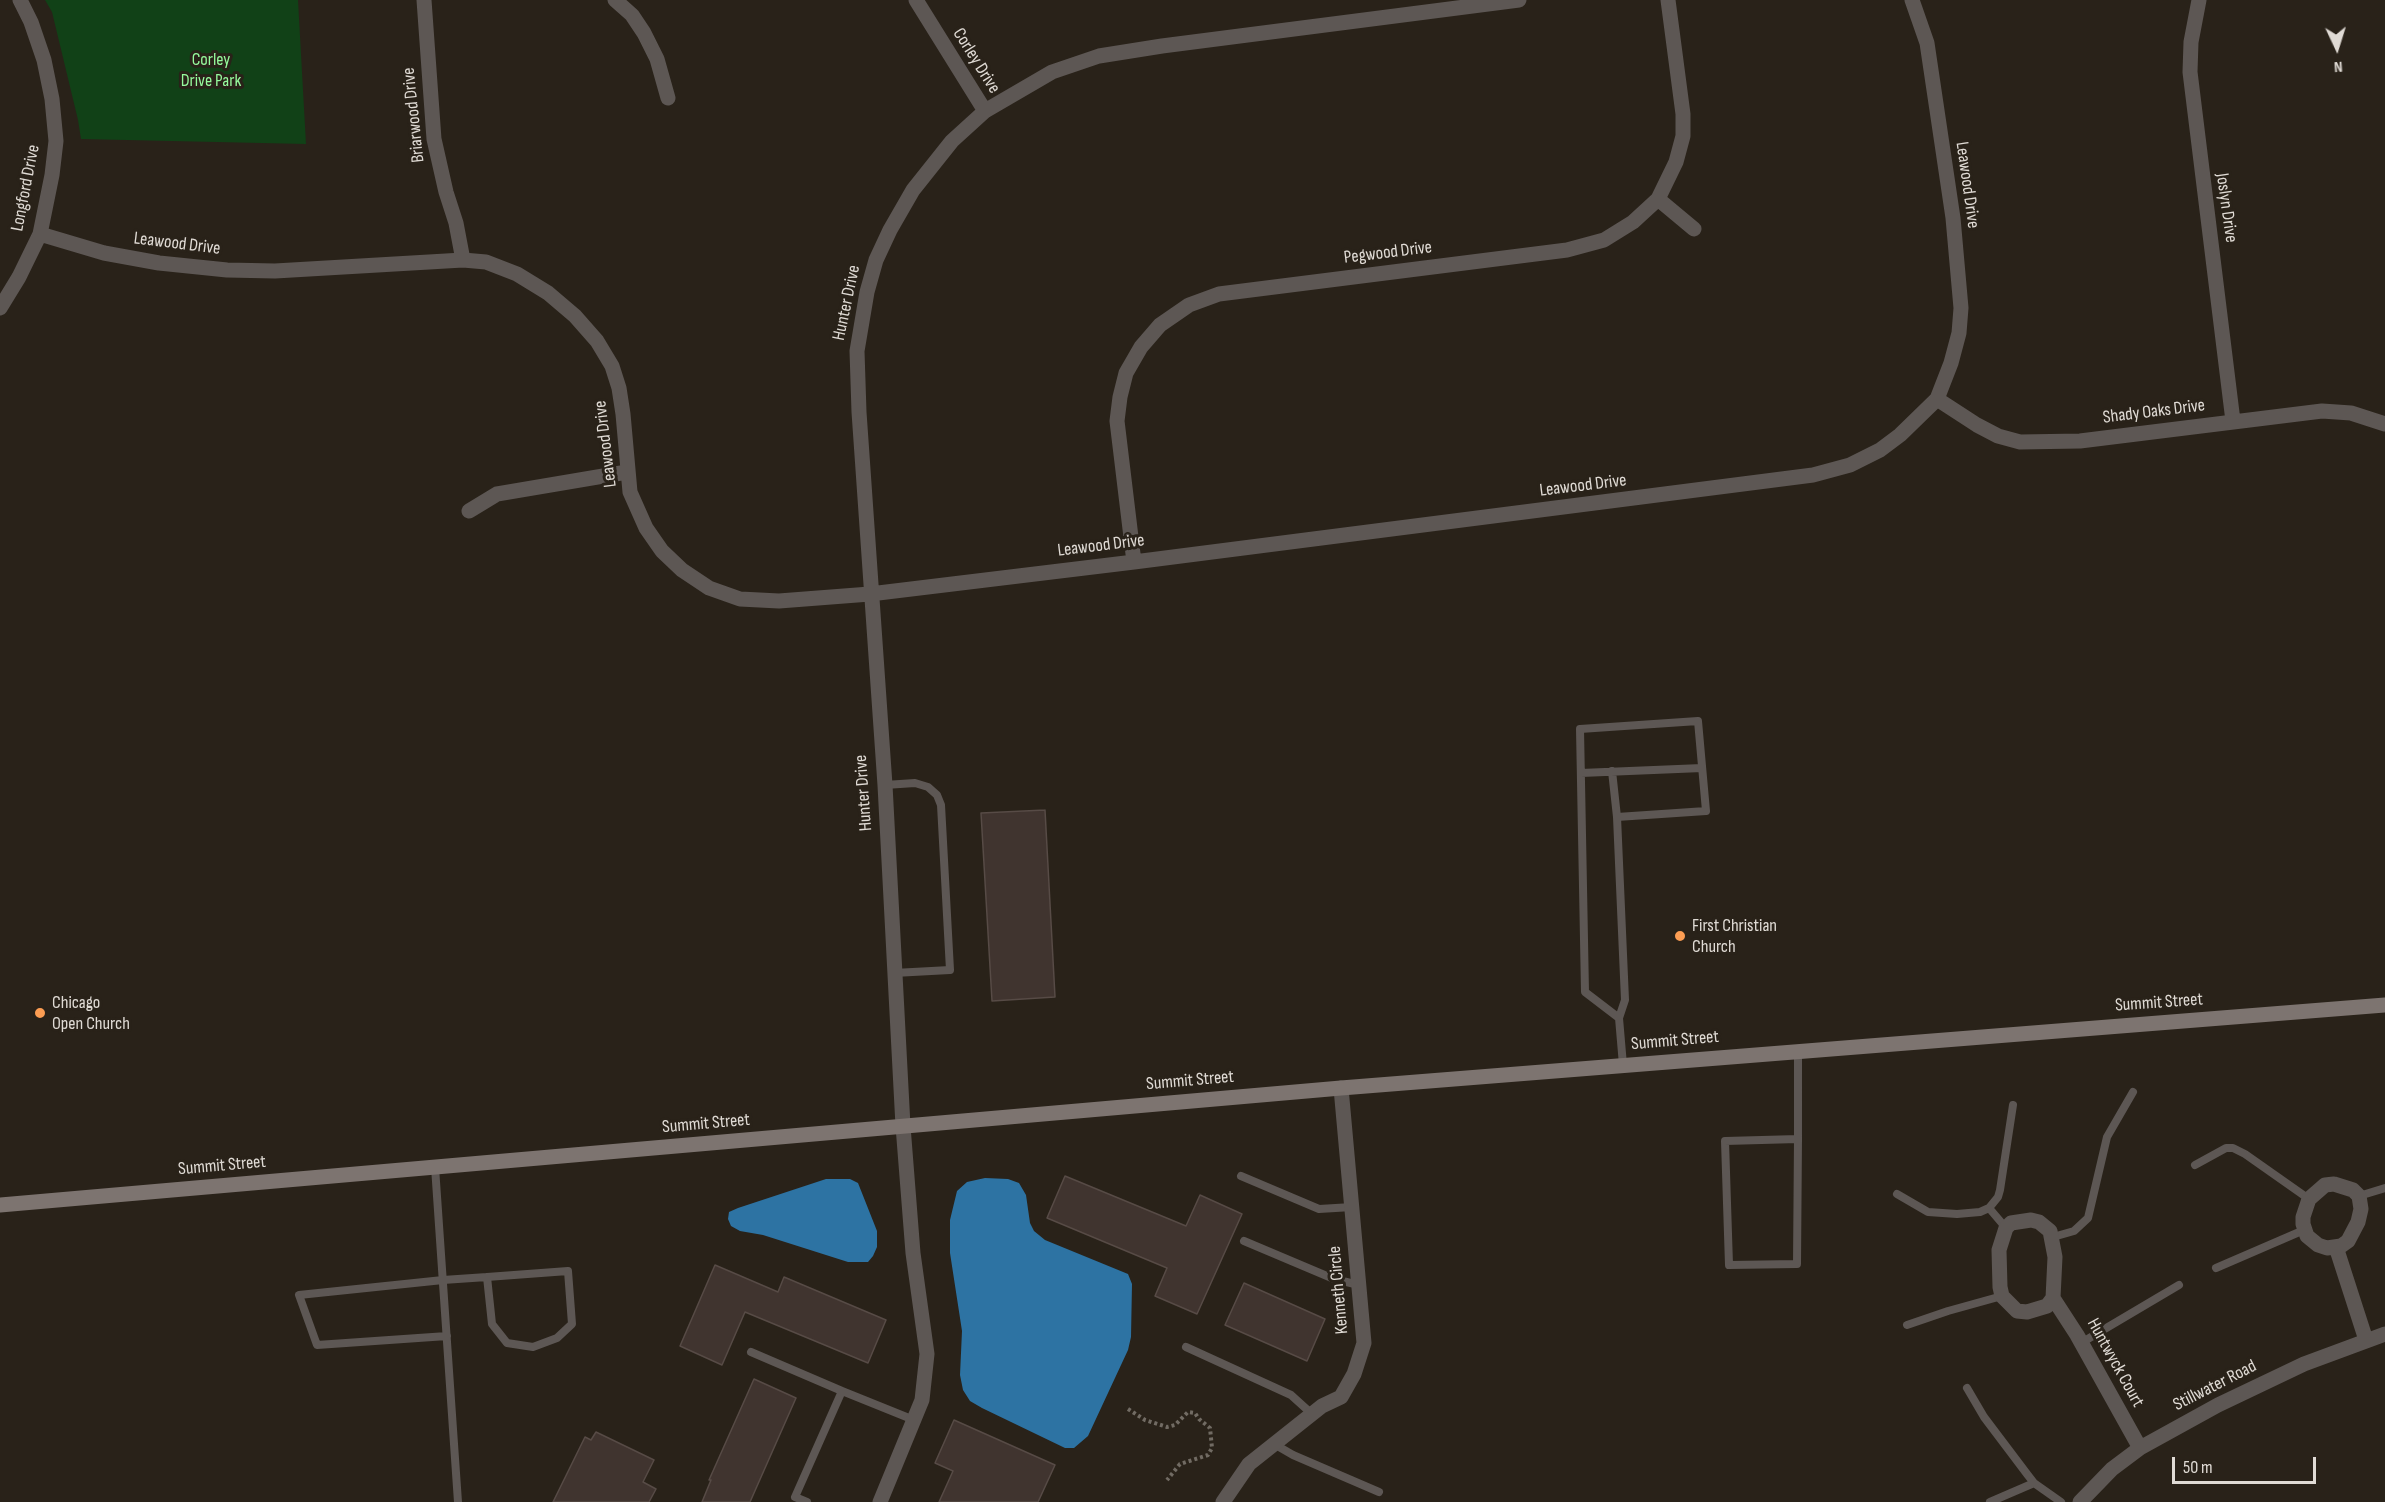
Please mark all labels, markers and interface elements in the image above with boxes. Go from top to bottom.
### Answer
north arrow [2307,18,2367,78]
street label: Corley Drive [948,24,1004,98]
park label: Corley Drive Park [181,49,241,92]
text: N [2333,57,2343,76]
street label: Briarwood Drive [398,66,430,164]
street label: Leawood Drive [1950,140,1984,230]
street label: Longford Drive [7,143,45,233]
street label: Joslyn Drive [2210,172,2242,244]
street label: Leawood Drive [132,228,222,260]
street label: Pegwood Drive [1343,237,1433,269]
street label: Hunter Drive [828,263,866,343]
street label: Shady Oaks Drive [2102,395,2206,429]
street label: Leawood Drive [590,399,622,489]
street label: Leawood Drive [1538,470,1628,502]
street label: Leawood Drive [1056,530,1146,562]
street label: Hunter Drive [851,754,877,832]
place label: First Christian Church [1692,915,1777,958]
marker: First Christian Church [1673,929,1687,943]
street label: Summit Street [2114,989,2204,1017]
place label: Chicago Open Church [52,992,130,1034]
marker: Chicago Open Church [33,1006,47,1020]
street label: Summit Street [1630,1026,1720,1056]
street label: Summit Street [1145,1066,1235,1096]
street label: Summit Street [661,1109,751,1139]
street label: Summit Street [177,1151,267,1181]
street label: Kenneth Circle [1324,1245,1354,1335]
street label: Huntwyck Court [2082,1315,2148,1411]
street label: Stillwater Road [2170,1356,2260,1416]
scale bar [2175,1445,2319,1483]
text: 50 m [2183,1457,2213,1478]

